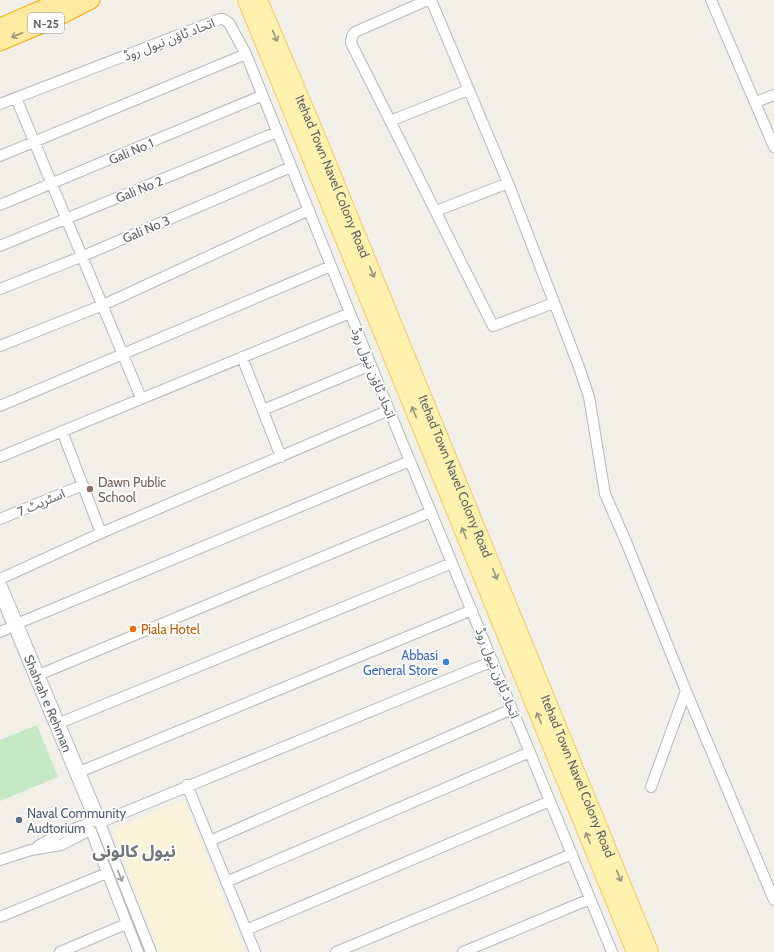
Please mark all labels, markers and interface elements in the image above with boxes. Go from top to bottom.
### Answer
road number: N-25 [28,13,64,33]
street label: اتحاد ٹاؤن نیول روڈ [121,14,217,65]
one-way arrow [271,29,279,41]
one-way arrow [12,31,24,39]
street label: Itehad Town Navel Colony Road [292,92,373,260]
street label: Gali No 1 [106,134,156,168]
street label: Gali No 2 [113,172,165,206]
street label: Gali No 3 [120,212,172,246]
one-way arrow [369,266,376,278]
street label: اتحاد ٹاؤن نیول روڈ [348,325,400,421]
street label: Itehad Town Navel Colony Road [415,392,496,560]
one-way arrow [410,407,418,419]
place label: Dawn Public School [98,474,166,505]
marker: Dawn Public School [85,484,95,494]
street label: اسٹریٹ 7 [15,485,67,519]
one-way arrow [459,527,467,539]
one-way arrow [492,568,500,580]
place label: Piala Hotel [141,621,200,637]
marker: Piala Hotel [128,624,138,634]
street label: اتحاد ٹاؤن نیول روڈ [472,625,524,721]
place label: Abbasi General Store [363,647,438,678]
street label: Shahrah e Rehman [21,652,76,754]
marker: Abbasi General Store [441,657,451,667]
street label: Itehad Town Navel Colony Road [538,692,618,860]
one-way arrow [535,712,542,724]
place label: Naval Community Audtorium [27,805,127,836]
marker: Naval Community Audtorium [14,815,24,825]
one-way arrow [584,833,591,845]
district label: نیول کالونی [92,841,176,862]
one-way arrow [116,869,124,881]
one-way arrow [615,869,623,881]

